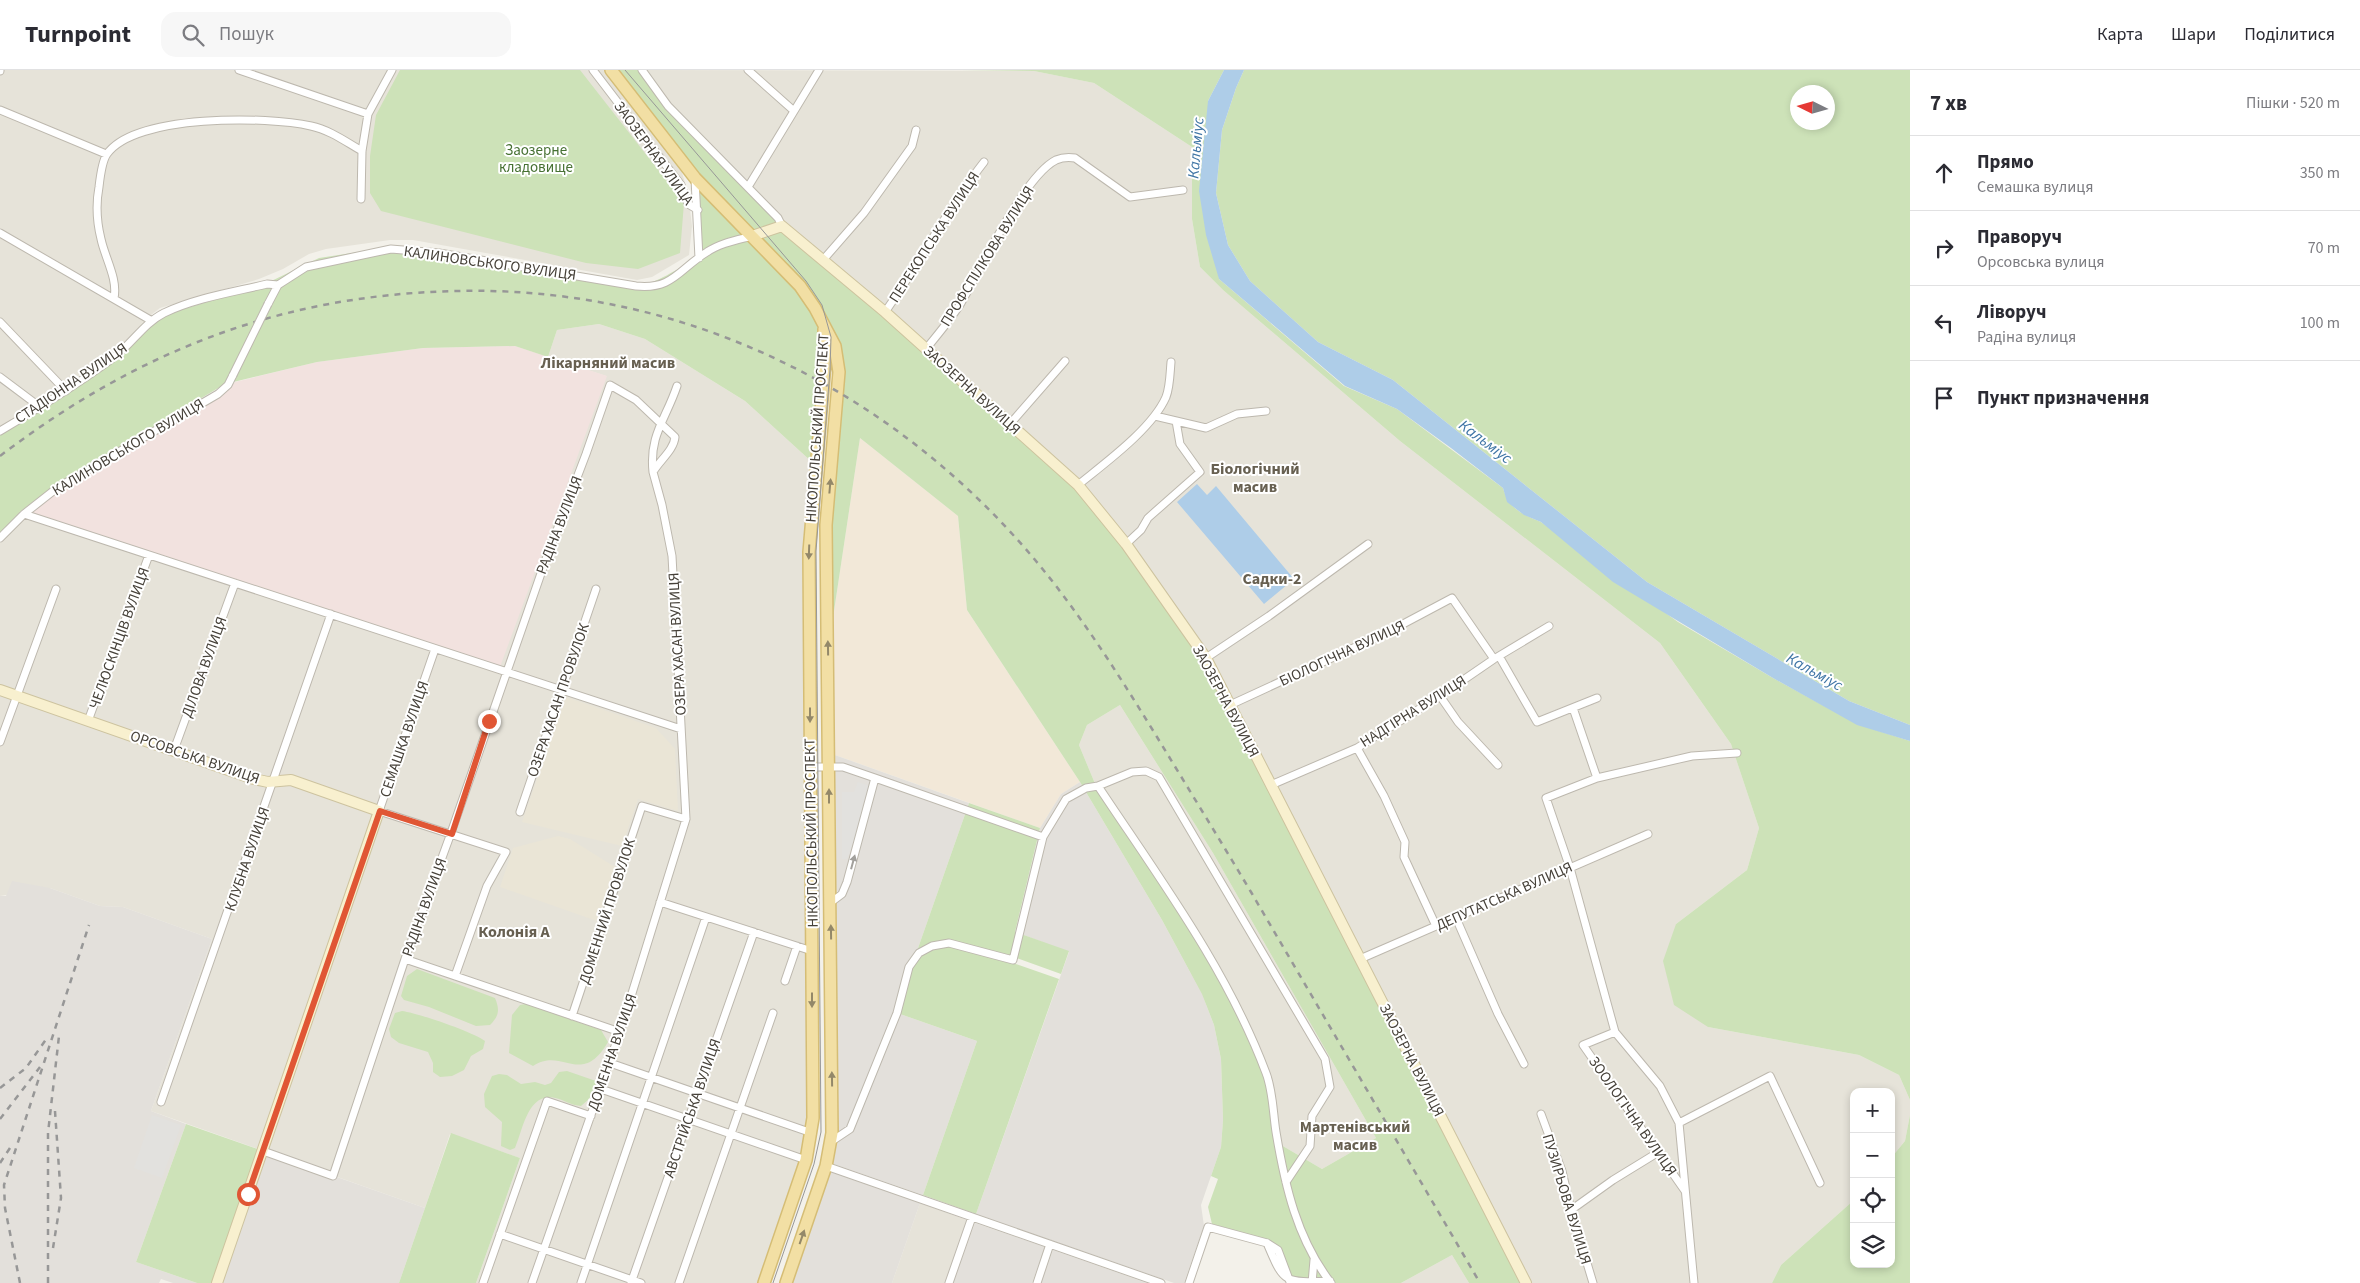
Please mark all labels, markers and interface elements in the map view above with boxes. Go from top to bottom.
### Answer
search box [161,12,511,57]
text: Turnpoint [25,17,131,52]
icon: search [179,21,207,49]
text: Пошук [219,21,274,48]
text: Карта [2097,22,2143,47]
text: Шари [2171,22,2216,47]
text: Поділитися [2244,22,2335,47]
north arrow [1790,85,1835,130]
text: 7 хв [1930,88,1967,118]
text: Пішки · 520 m [2246,92,2340,114]
street label: ЗАОЗЕРНАЯ УЛИЦА [609,97,699,210]
water label: Кальміус [1182,117,1210,180]
park label: Заозерне кладовище [499,140,573,178]
text: Прямо [1977,149,2034,176]
icon: ahead [1930,159,1958,187]
text: 350 m [2300,162,2340,184]
street label: ПЕРЕКОПСЬКА ВУЛИЦЯ [884,168,985,307]
text: Семашка вулиця [1977,176,2093,198]
street label: ПРОФСПІЛКОВА ВУЛИЦЯ [935,182,1039,331]
text: Праворуч [1977,224,2062,251]
icon: right [1930,234,1958,262]
text: 70 m [2308,237,2340,259]
street label: КАЛИНОВСЬКОГО ВУЛИЦЯ [402,241,577,286]
text: Орсовська вулиця [1977,251,2105,273]
text: Ліворуч [1977,299,2046,326]
icon: left [1930,309,1958,337]
text: 100 m [2300,312,2340,334]
text: Радіна вулиця [1977,326,2076,348]
street label: НІКОПОЛЬСЬКИЙ ПРОСПЕКТ [800,333,835,523]
street label: СТАДІОННА ВУЛИЦЯ [11,338,132,429]
street label: ЗАОЗЕРНА ВУЛИЦЯ [918,341,1025,440]
district label: Лікарняний масив [540,352,675,374]
icon: arrive [1930,384,1958,412]
text: Пункт призначення [1977,385,2149,412]
street label: КАЛИНОВСЬКОГО ВУЛИЦЯ [48,394,208,501]
water label: Кальміус [1454,415,1517,469]
district label: Біологічний масив [1210,458,1300,498]
street label: РАДІНА ВУЛИЦЯ [531,473,588,577]
one-way arrow [826,478,834,494]
one-way arrow [805,545,813,561]
street label: ЧЕЛЮСКІНЦІВ ВУЛИЦЯ [84,564,155,712]
district label: Садки-2 [1243,568,1301,590]
street label: ОЗЕРА ХАСАН ВУЛИЦЯ [663,572,692,716]
street label: ДІЛОВА ВУЛИЦЯ [176,614,232,721]
street label: БІОЛОГІЧНА ВУЛИЦЯ [1276,615,1408,692]
street label: ОЗЕРА ХАСАН ПРОВУЛОК [522,620,595,780]
one-way arrow [824,640,832,656]
street label: ЗАОЗЕРНА ВУЛИЦЯ [1187,641,1264,761]
water label: Кальміус [1782,647,1847,696]
street label: НАДГІРНА ВУЛИЦЯ [1356,670,1470,753]
street label: СЕМАШКА ВУЛИЦЯ [375,678,434,800]
one-way arrow [806,707,814,723]
route end [478,710,501,733]
street label: ОРСОВСЬКА ВУЛИЦЯ [127,725,262,789]
street label: НІКОПОЛЬСЬКИЙ ПРОСПЕКТ [799,738,824,928]
one-way arrow [825,788,833,804]
street label: КЛУБНА ВУЛИЦЯ [220,804,275,914]
street label: ДОМЕННИЙ ПРОВУЛОК [574,835,641,987]
one-way arrow [850,854,858,869]
street label: РАДІНА ВУЛИЦЯ [397,855,452,959]
street label: ДЕПУТАТСЬКА ВУЛИЦЯ [1433,857,1576,936]
district label: Колонія А [478,921,550,943]
one-way arrow [827,924,835,940]
street label: ДОМЕННА ВУЛИЦЯ [583,991,642,1113]
one-way arrow [809,992,817,1008]
street label: ЗАОЗЕРНА ВУЛИЦЯ [1374,1000,1449,1120]
street label: АВСТРІЙСЬКА ВУЛИЦЯ [659,1036,726,1181]
street label: ЗООЛОГІЧНА ВУЛИЦЯ [1583,1052,1682,1180]
one-way arrow [828,1071,836,1087]
map controls [1850,1088,1895,1268]
button: + [1850,1088,1895,1133]
district label: Мартенівський масив [1300,1116,1410,1156]
street label: ПУЗИРЬОВА ВУЛИЦЯ [1537,1131,1596,1267]
button: − [1850,1133,1895,1178]
button: locate [1850,1178,1895,1223]
route start [237,1183,260,1206]
button: layers [1850,1223,1895,1268]
one-way arrow [798,1229,806,1244]

